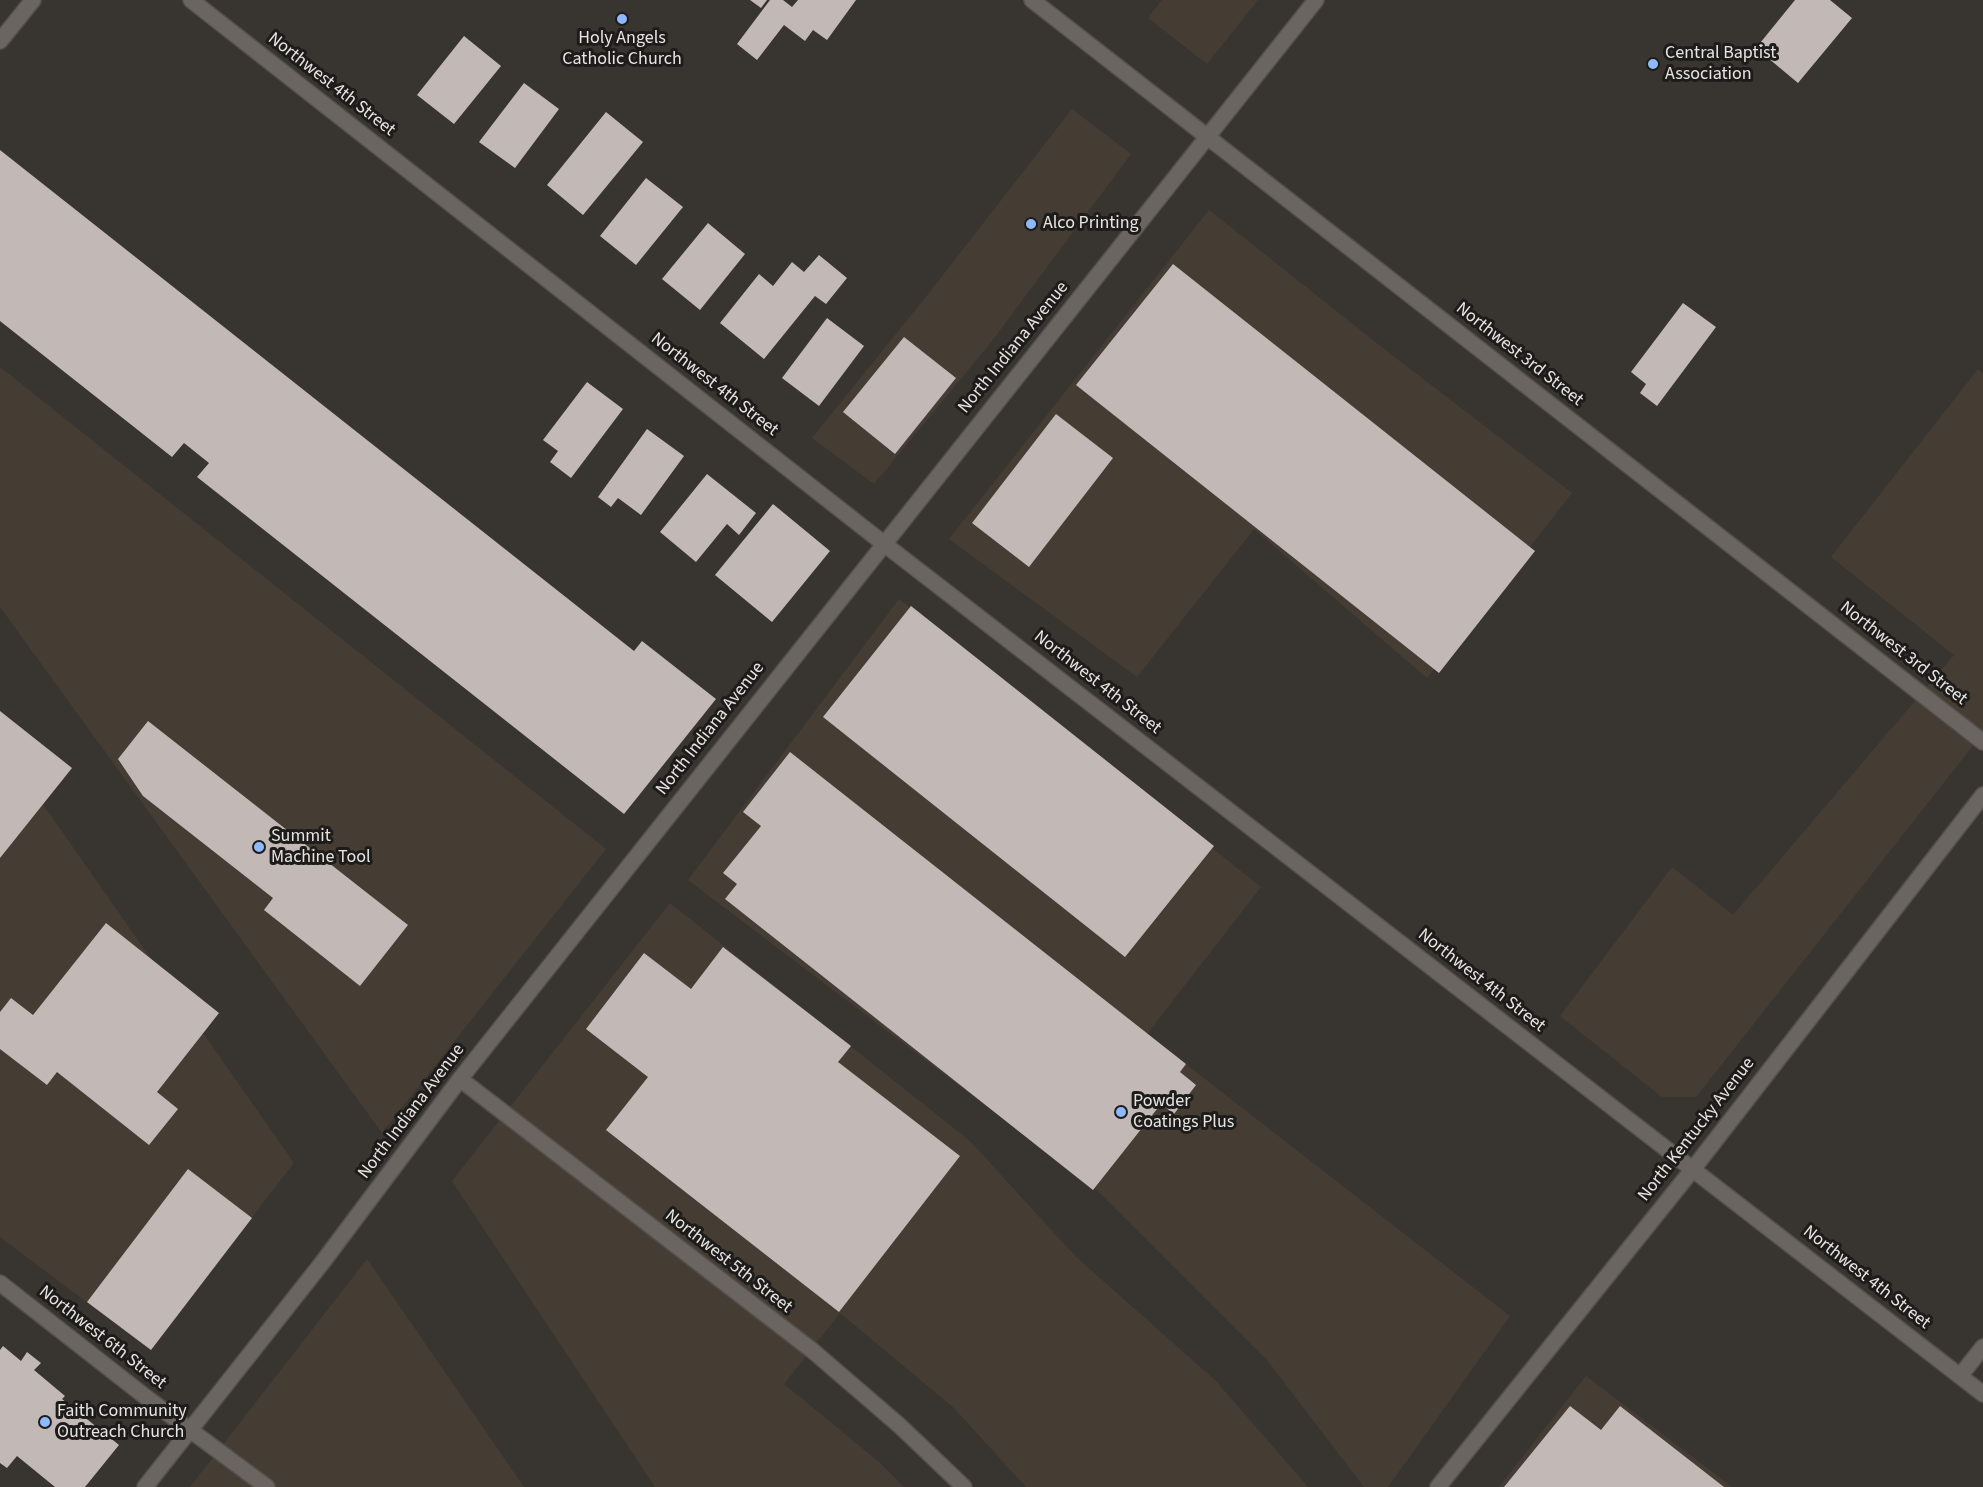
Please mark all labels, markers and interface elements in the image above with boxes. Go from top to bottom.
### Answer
marker: Holy Angels Catholic Church [615,12,629,26]
place label: Holy Angels Catholic Church [562,28,682,70]
street label: Northwest 4th Street [263,29,399,141]
place label: Central Baptist Association [1665,43,1776,86]
marker: Central Baptist Association [1646,57,1660,71]
place label: Alco Printing [1043,213,1139,235]
marker: Alco Printing [1024,217,1038,231]
street label: North Indiana Avenue [954,278,1074,418]
street label: Northwest 3rd Street [1451,299,1587,411]
street label: Northwest 4th Street [646,329,782,441]
street label: Northwest 3rd Street [1835,598,1971,710]
street label: Northwest 4th Street [1029,627,1165,739]
street label: North Indiana Avenue [652,658,770,800]
place label: Summit Machine Tool [271,826,371,868]
marker: Summit Machine Tool [252,840,266,854]
street label: Northwest 4th Street [1413,925,1549,1037]
street label: North Indiana Avenue [354,1040,470,1184]
street label: North Kentucky Avenue [1634,1054,1760,1206]
place label: Powder Coatings Plus [1133,1091,1234,1134]
marker: Powder Coatings Plus [1114,1105,1128,1119]
street label: Northwest 5th Street [660,1206,796,1318]
street label: Northwest 4th Street [1798,1222,1934,1334]
street label: Northwest 6th Street [34,1282,170,1394]
place label: Faith Community Outreach Church [57,1401,187,1444]
marker: Faith Community Outreach Church [38,1415,52,1429]

